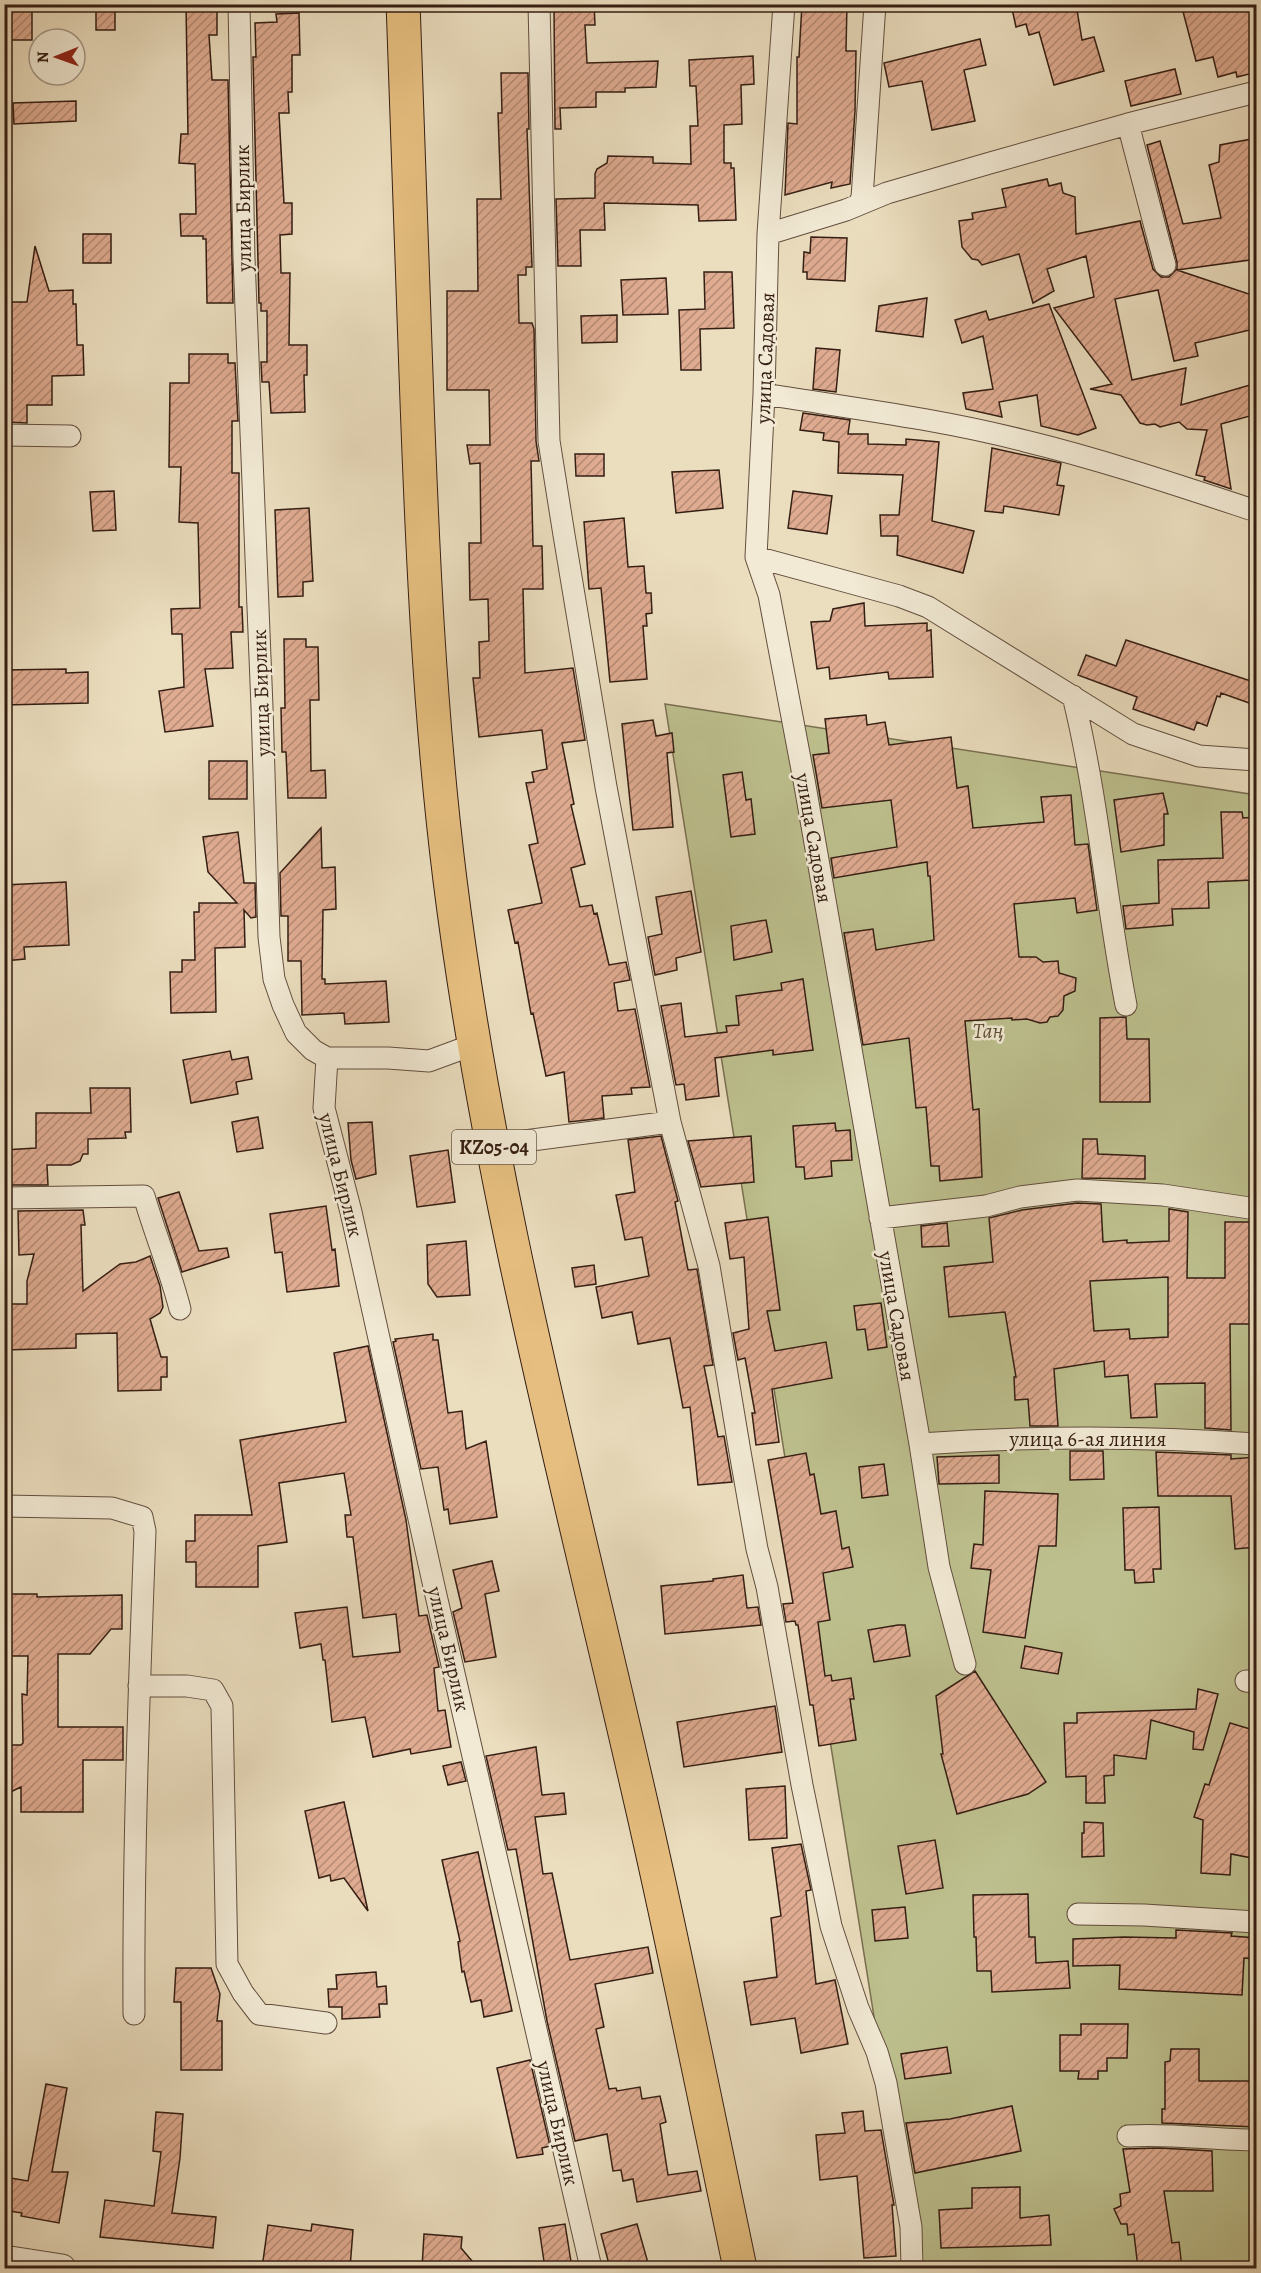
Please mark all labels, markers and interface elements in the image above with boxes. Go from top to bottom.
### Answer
north arrow [27,27,87,87]
text: N [32,51,54,63]
street label: улица Бирлик [228,144,258,273]
street label: улица Садовая [749,292,781,425]
street label: улица Бирлик [245,629,277,758]
street label: улица Садовая [789,770,839,905]
park label: Таң [973,1017,1003,1045]
street label: улица Бирлик [312,1109,370,1240]
road number: KZ05-04 [452,1130,536,1164]
street label: улица Садовая [872,1248,922,1383]
street label: улица 6-ая линия [1009,1425,1166,1453]
street label: улица Бирлик [421,1583,477,1714]
street label: улица Бирлик [530,2057,586,2188]

